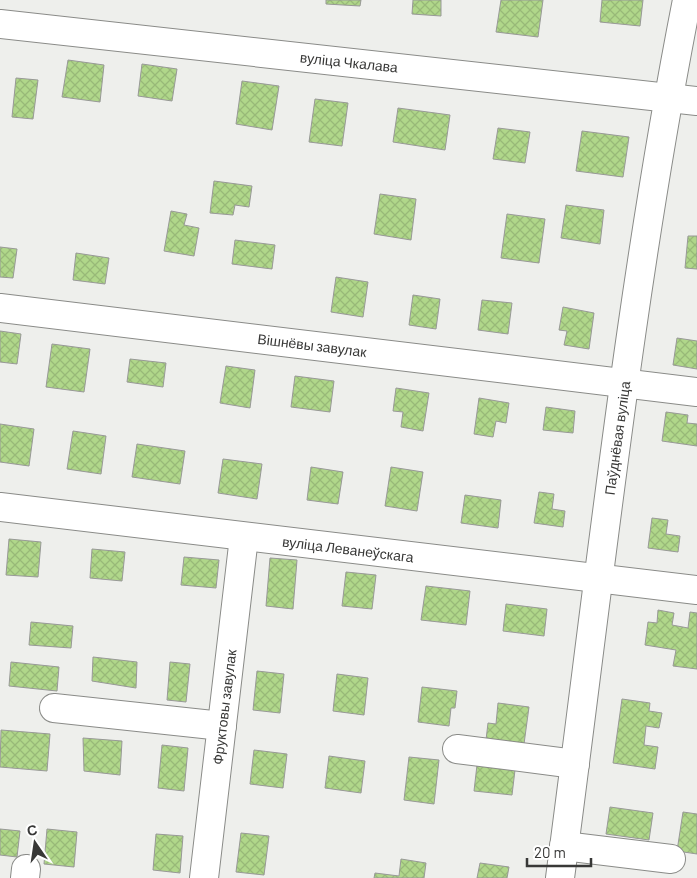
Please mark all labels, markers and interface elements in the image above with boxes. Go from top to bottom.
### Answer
street label: вуліца Чкалава [299,48,399,76]
street label: Вішнёвы завулак [257,330,368,360]
street label: Паўднёвая вуліца [601,380,633,496]
street label: вуліца Леванеўскага [281,533,415,566]
street label: Фруктовы завулак [208,648,240,766]
north arrow [10,818,60,868]
text: С [25,820,39,839]
scale bar [527,836,591,868]
text: 20 m [534,843,566,861]

